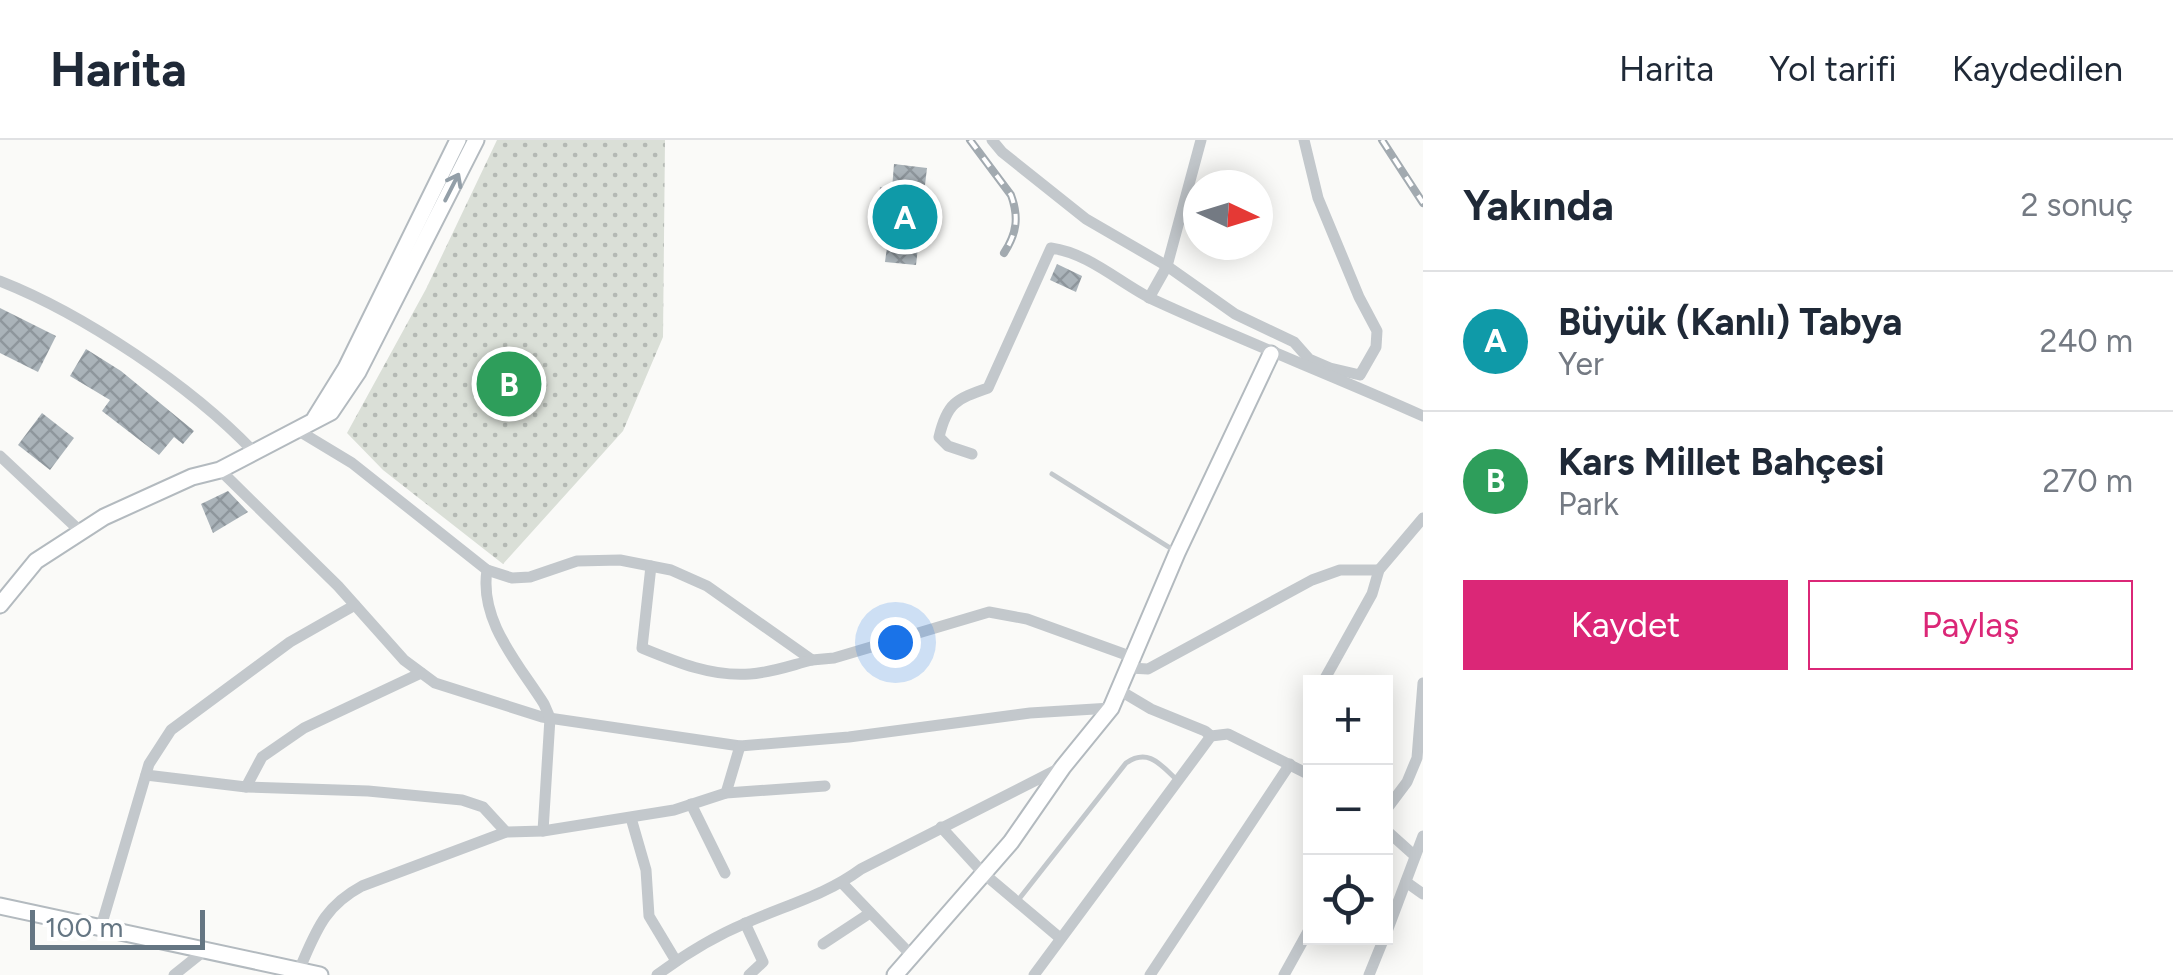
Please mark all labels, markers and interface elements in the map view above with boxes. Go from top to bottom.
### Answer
text: Harita [50,40,187,98]
text: Harita [1619,48,1714,90]
text: Yol tarifi [1769,48,1897,90]
text: Kaydedilen [1952,48,2123,90]
north arrow [1183,170,1273,260]
one-way arrow [443,173,462,203]
pin: A [872,180,938,254]
text: Yakında [1463,180,1614,231]
text: 2 sonuç [2021,186,2133,224]
text: Büyük (Kanlı) Tabya [1558,299,1902,345]
text: A [1484,322,1507,360]
text: 240 m [2040,322,2133,360]
text: Yer [1558,345,1604,383]
pin: B [476,346,542,422]
text: Kars Millet Bahçesi [1558,439,1885,485]
text: B [1486,462,1505,500]
text: 270 m [2042,462,2133,500]
text: Park [1558,485,1619,523]
button: Kaydet [1463,580,1788,670]
button: Paylaş [1808,580,2133,670]
your location [870,617,921,668]
map controls [1303,675,1393,945]
button: + [1303,675,1393,765]
button: − [1303,765,1393,855]
button: locate [1303,855,1393,945]
scale bar [30,905,205,950]
text: 100 m [45,910,123,944]

